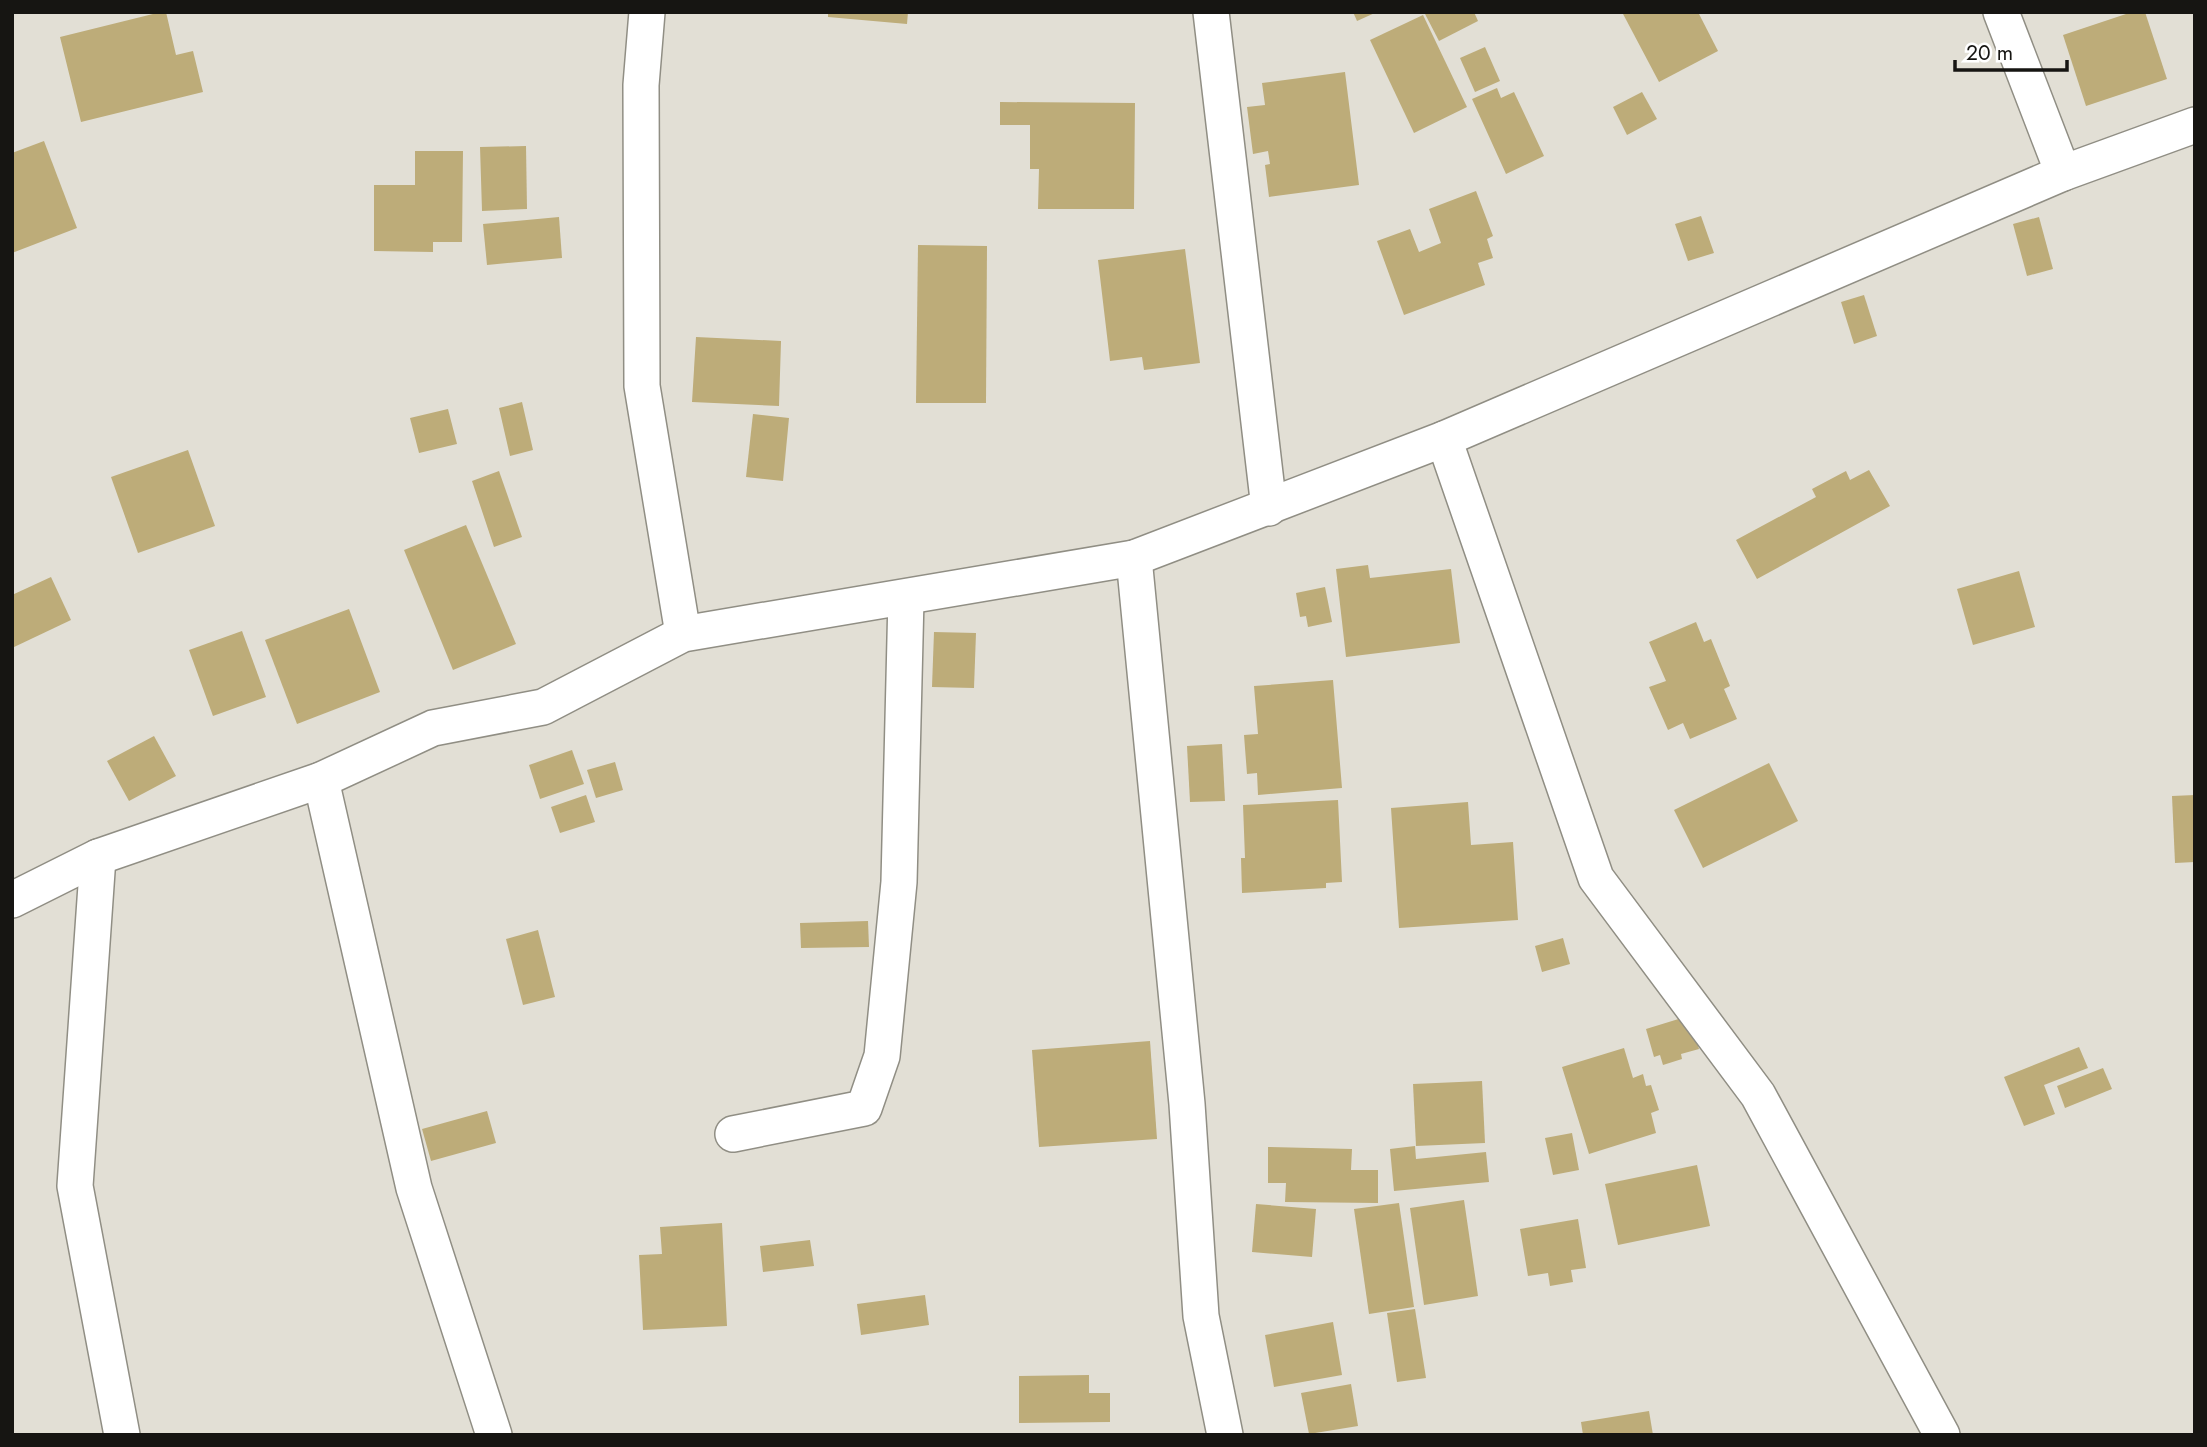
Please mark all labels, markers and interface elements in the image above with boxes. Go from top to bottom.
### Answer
scale bar [1955,28,2067,72]
text: 20 m [1966,38,2013,68]

